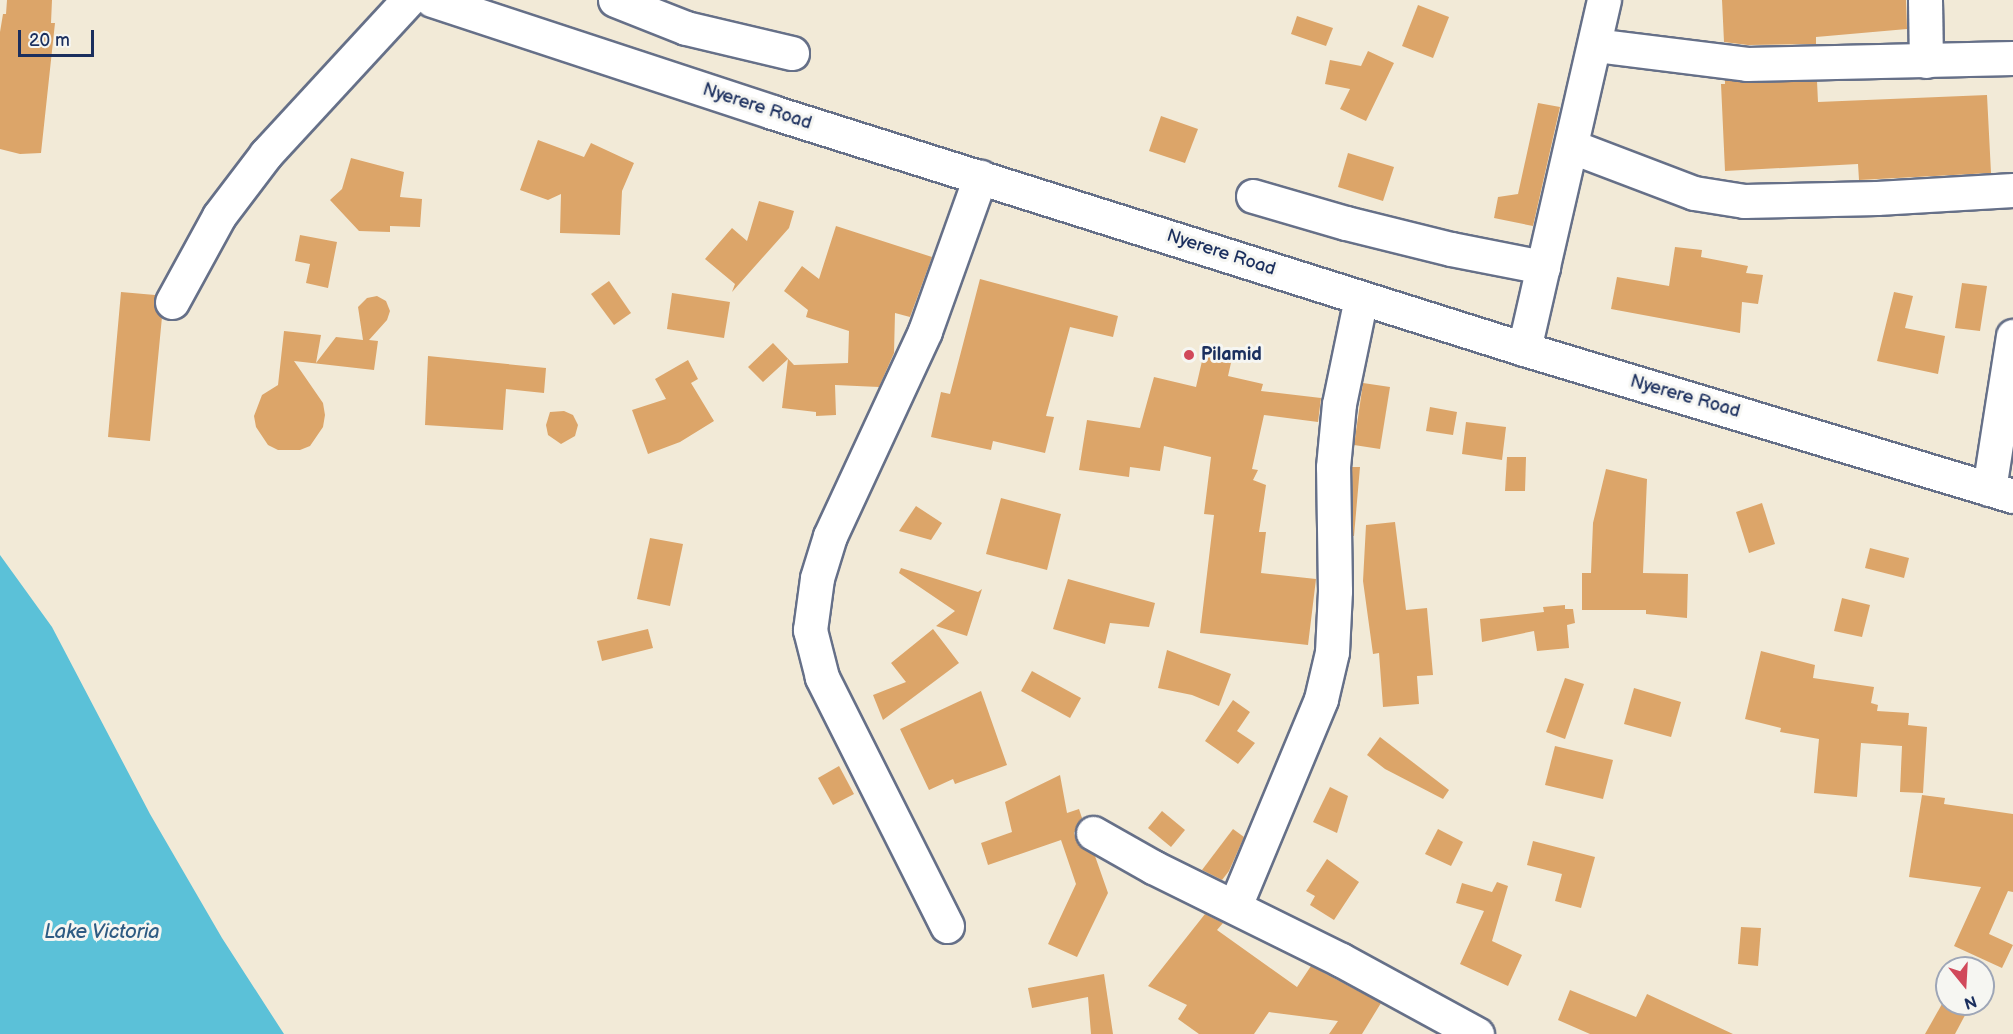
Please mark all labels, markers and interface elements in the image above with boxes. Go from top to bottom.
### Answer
scale bar [21,18,98,56]
text: 20 m [29,30,70,51]
street label: Nyerere Road [700,79,814,135]
street label: Nyerere Road [1164,225,1278,281]
place label: Pilamid [1201,344,1262,366]
marker: Pilamid [1182,348,1196,362]
street label: Nyerere Road [1628,371,1742,423]
water label: Lake Victoria [44,920,160,944]
north arrow [1935,956,1995,1016]
text: N [1961,991,1979,1013]

